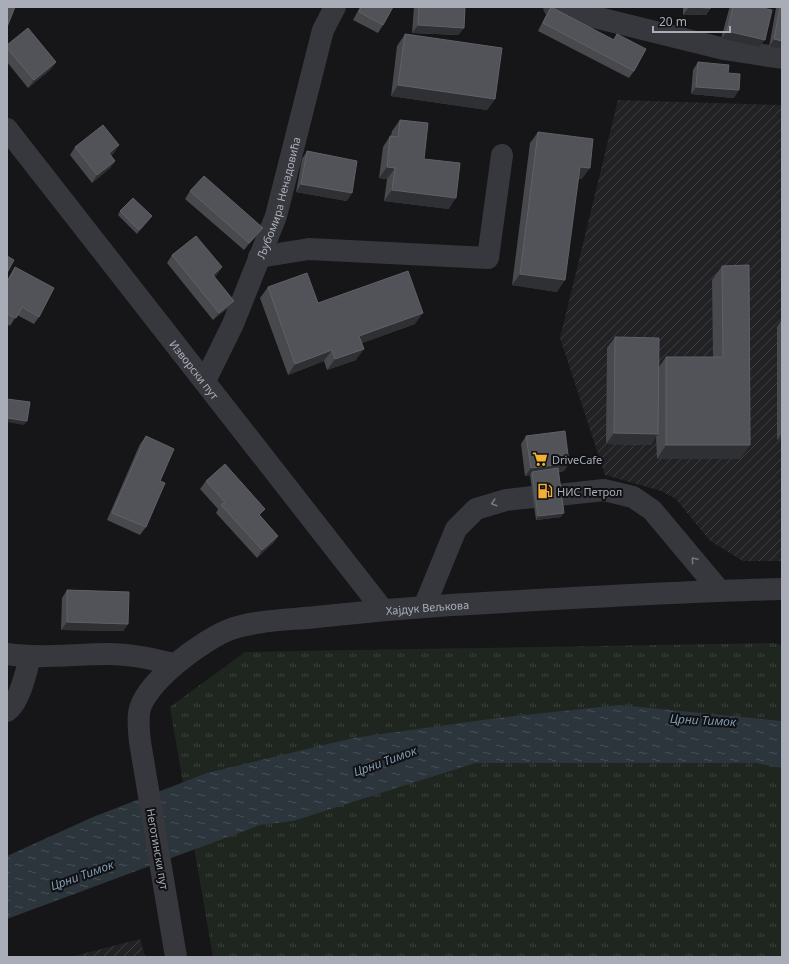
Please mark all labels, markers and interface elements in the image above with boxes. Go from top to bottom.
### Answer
scale bar [653,8,730,34]
text: 20 m [659,13,687,30]
street label: Љубомира Ненадовића [252,135,303,261]
street label: Изворски пут [167,336,223,402]
supermarket icon: DriveCafe [531,450,549,468]
place label: DriveCafe [552,452,602,467]
fuel station icon: НИС Петрол [536,482,554,500]
place label: НИС Петрол [557,484,622,499]
one-way arrow [491,498,498,507]
one-way arrow [692,558,699,565]
street label: Хајдук Вељкова [385,597,470,618]
water label: Црни Тимок [669,710,737,730]
water label: Црни Тимок [351,741,420,780]
street label: Неготински пут [143,807,173,891]
water label: Црни Тимок [48,855,117,894]

